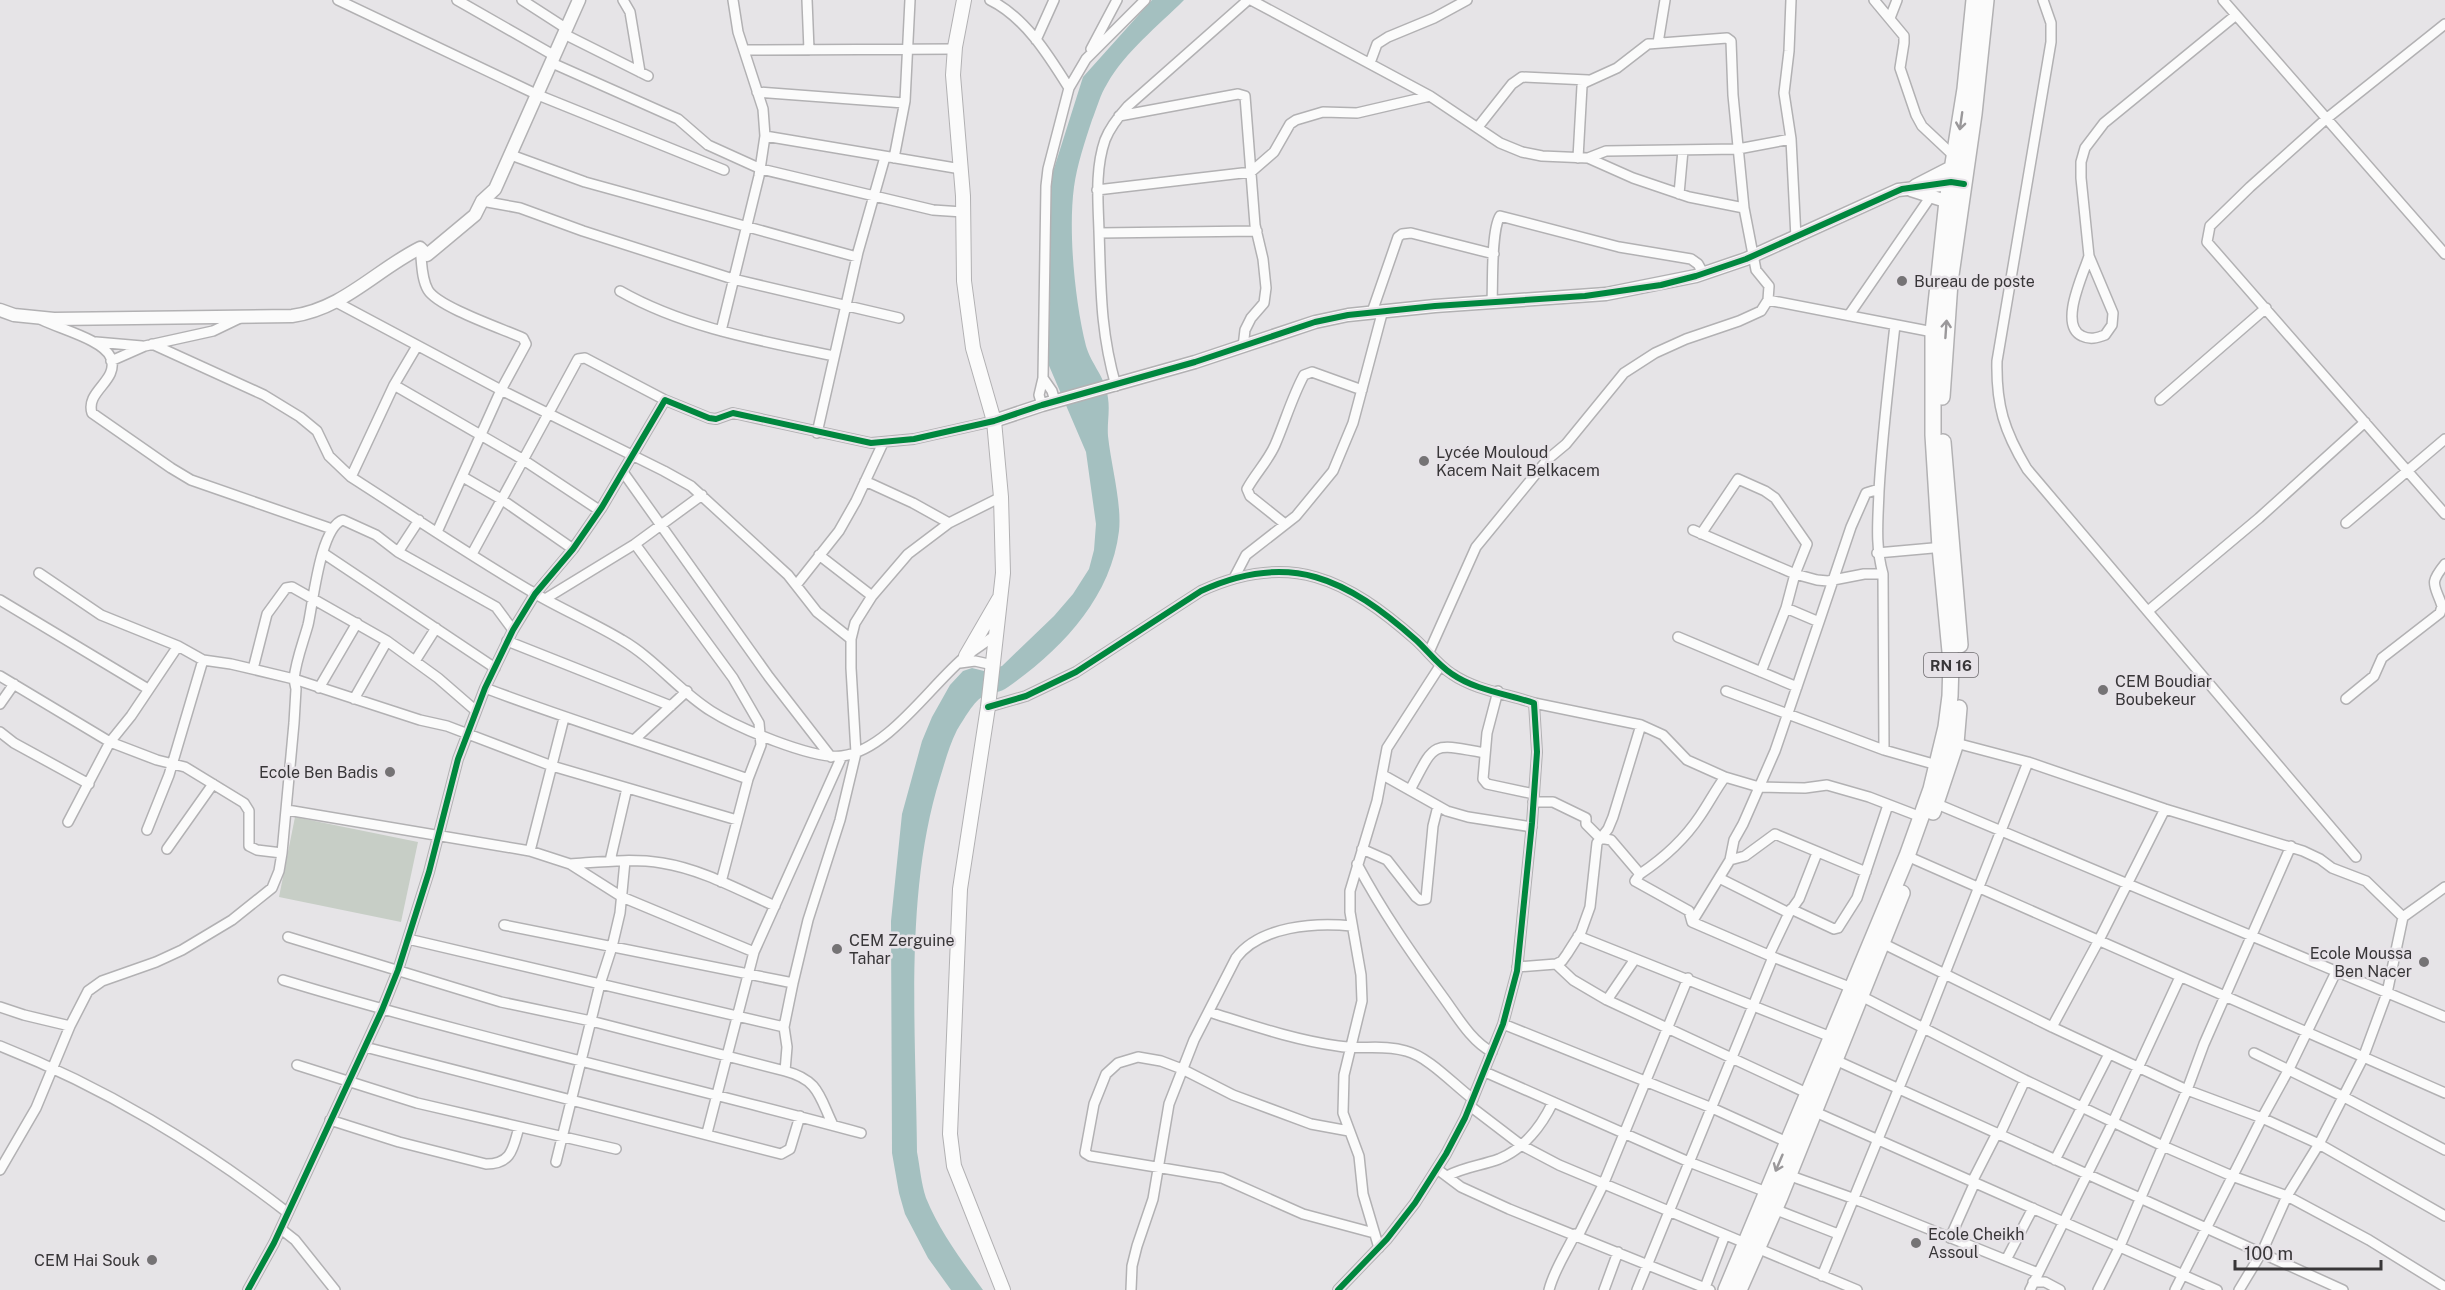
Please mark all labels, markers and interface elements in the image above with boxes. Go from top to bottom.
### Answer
one-way arrow [1955,110,1966,130]
place label: Bureau de poste [1914,272,2035,291]
marker: Bureau de poste [1895,274,1909,288]
one-way arrow [1940,320,1951,340]
place label: Lycée Mouloud Kacem Nait Belkacem [1436,443,1600,480]
marker: Lycée Mouloud Kacem Nait Belkacem [1417,454,1431,468]
road number: RN 16 [1924,653,1978,677]
place label: CEM Boudiar Boubekeur [2115,672,2212,709]
marker: CEM Boudiar Boubekeur [2096,683,2110,697]
place label: Ecole Ben Badis [259,763,378,782]
marker: Ecole Ben Badis [383,765,397,779]
place label: CEM Zerguine Tahar [849,931,955,968]
marker: CEM Zerguine Tahar [830,942,844,956]
place label: Ecole Moussa Ben Nacer [2310,944,2412,981]
marker: Ecole Moussa Ben Nacer [2417,955,2431,969]
one-way arrow [1773,1153,1784,1172]
place label: Ecole Cheikh Assoul [1928,1225,2024,1262]
scale bar [2235,1233,2380,1271]
marker: Ecole Cheikh Assoul [1909,1236,1923,1250]
text: 100 m [2244,1243,2293,1264]
place label: CEM Hai Souk [34,1251,140,1270]
marker: CEM Hai Souk [145,1253,159,1267]

